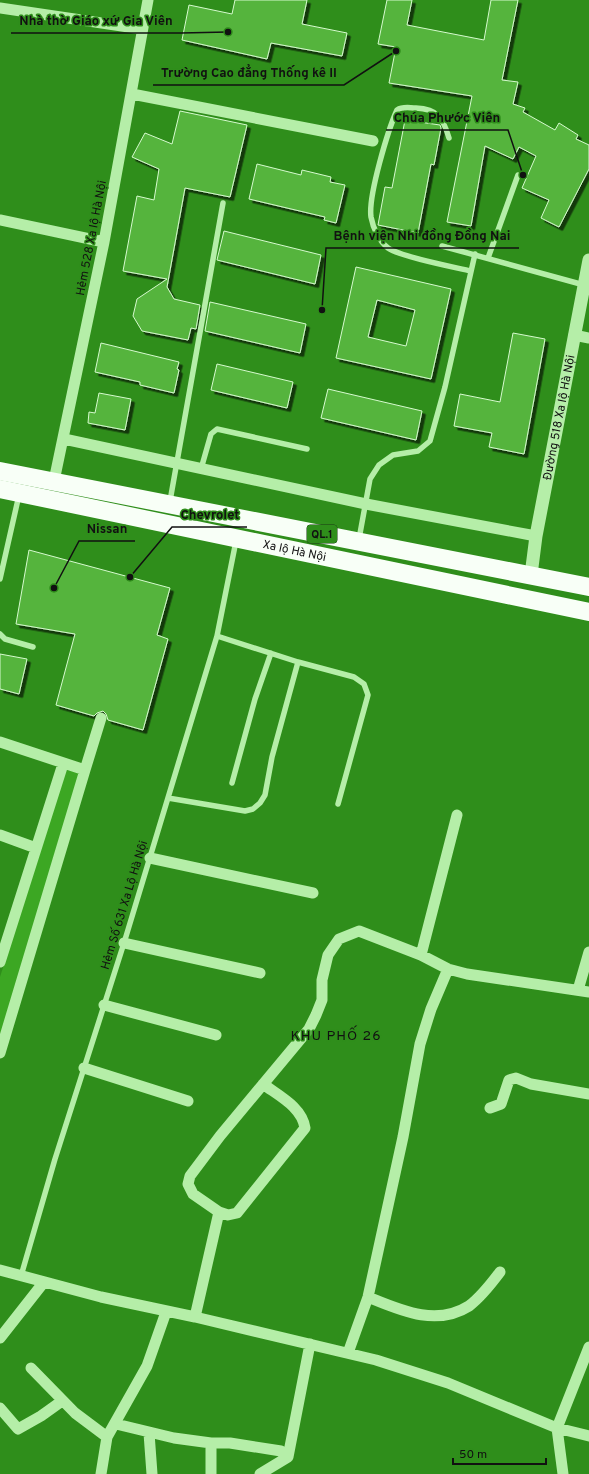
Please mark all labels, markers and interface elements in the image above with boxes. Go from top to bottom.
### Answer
callout: Nhà thờ Giáo xứ Gia Viên [11,8,181,33]
text: Nhà thờ Giáo xứ Gia Viên [19,14,173,30]
callout: Trường Cao đẳng Thống kê II [153,60,344,85]
text: Trường Cao đẳng Thống kê II [161,64,337,82]
callout: Chúa Phước Viên [386,105,508,130]
text: Chúa Phước Viên [394,111,500,127]
street label: Hẻm 528 Xa lộ Hà Nội [73,179,111,297]
callout: Bệnh viện Nhi đồng Đồng Nai [326,223,519,248]
text: Bệnh viện Nhi đồng Đồng Nai [334,228,510,245]
street label: Đường 518 Xa lộ Hà Nội [540,354,580,482]
callout: Chevrolet [172,502,247,527]
text: Chevrolet [181,508,239,524]
callout: Nissan [79,516,135,541]
text: Nissan [87,522,127,538]
road number: QL.1 [307,525,337,543]
street label: Xa lộ Hà Nội [261,537,328,566]
street label: Hẻm Số 631 Xa Lộ Hà Nội [98,839,152,972]
district label: KHU PHỐ 26 [290,1025,382,1045]
scale bar [453,1440,546,1466]
text: 50 m [459,1447,487,1463]

